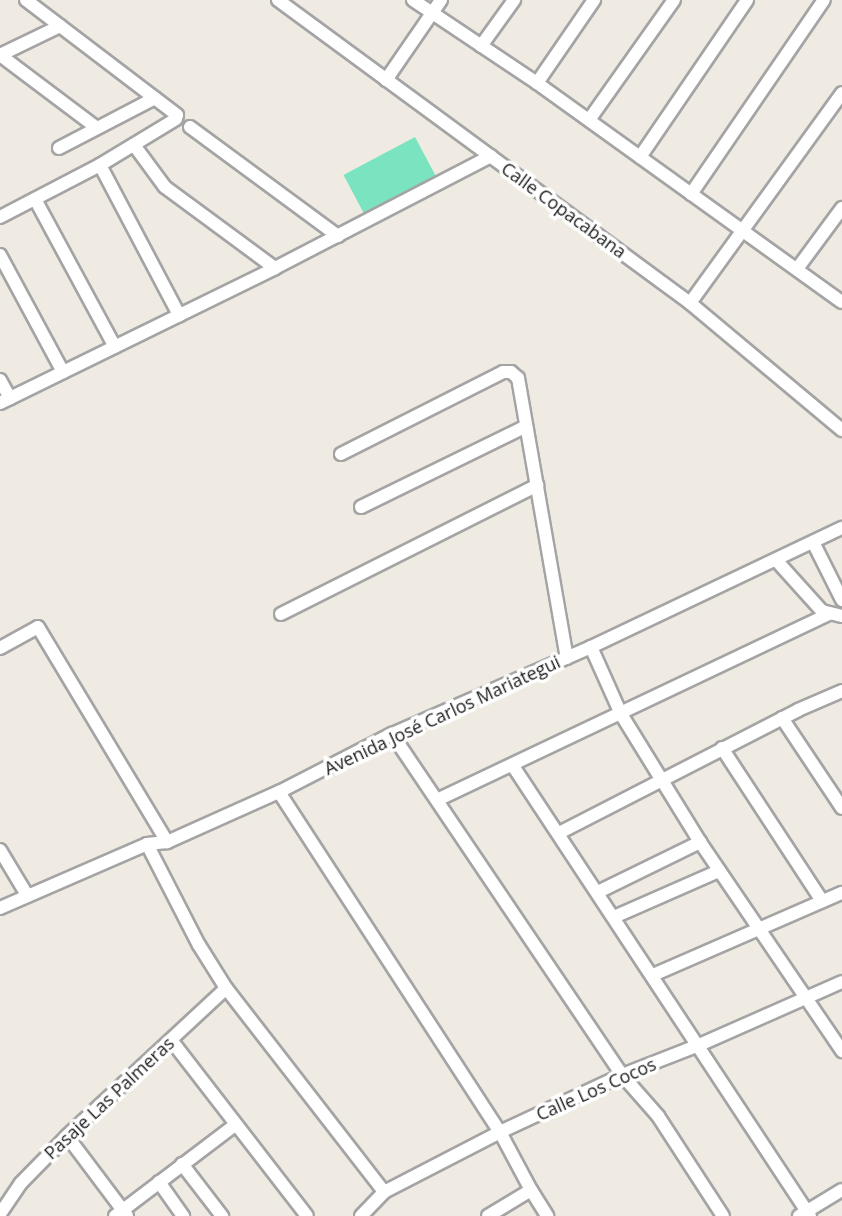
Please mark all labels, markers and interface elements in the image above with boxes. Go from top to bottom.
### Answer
street label: Calle Copacabana [497,157,631,263]
street label: Avenida José Carlos Mariategui [320,651,564,779]
street label: Pasaje Las Palmeras [40,1032,178,1164]
street label: Calle Los Cocos [533,1053,659,1125]

